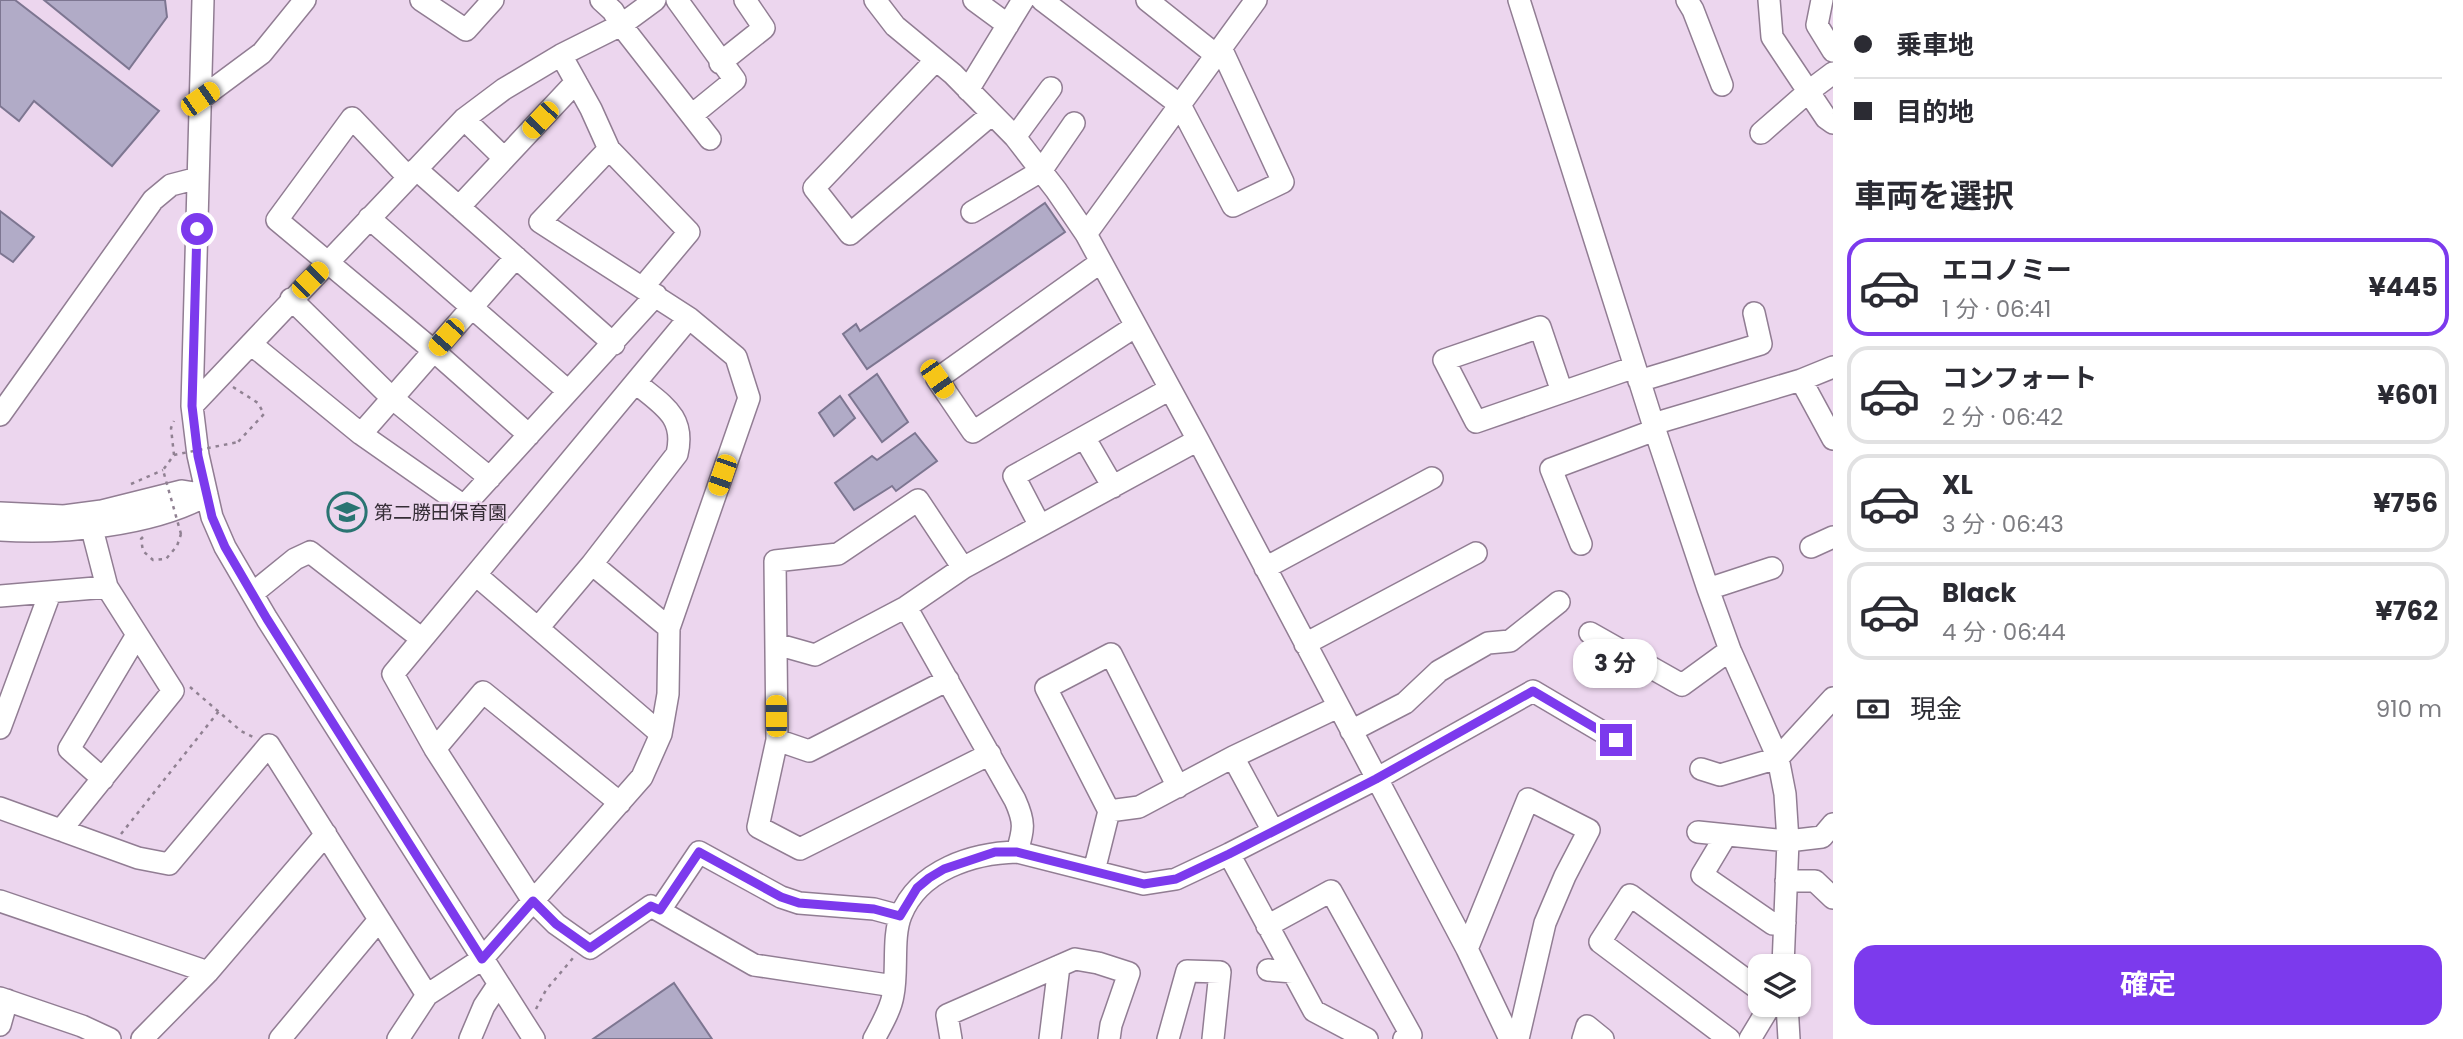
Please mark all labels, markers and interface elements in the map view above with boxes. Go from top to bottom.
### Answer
text: 乗車地 [1896,27,1974,63]
car [177,78,224,120]
text: 目的地 [1896,94,1974,130]
car [518,97,563,143]
text: 車両を選択 [1854,173,2014,218]
route start [181,213,213,245]
text: エコノミー [1942,252,2072,288]
icon: car [1858,256,1921,319]
car [288,258,333,302]
text: ¥445 [2368,269,2438,305]
text: 1 分 · 06:41 [1942,293,2051,325]
car [425,314,468,360]
car [917,356,958,402]
text: コンフォート [1942,360,2097,396]
icon: car [1858,364,1921,427]
text: ¥601 [2377,377,2438,413]
text: 2 分 · 06:42 [1942,401,2063,433]
car [706,452,739,498]
text: XL [1942,467,1973,503]
icon: car [1858,472,1921,535]
text: ¥756 [2373,485,2438,521]
school or university icon: 第二勝田保育園 [326,491,368,533]
place label: 第二勝田保育園 [374,499,507,526]
text: 3 分 · 06:43 [1942,508,2064,540]
text: Black [1942,575,2016,611]
icon: car [1858,580,1921,643]
text: ¥762 [2375,593,2438,629]
text: 4 分 · 06:44 [1942,616,2066,648]
callout: 3 分 [1574,638,1658,688]
text: 3 分 [1594,647,1636,679]
icon: cash [1854,690,1892,728]
text: 現金 [1910,691,1962,727]
text: 910 m [2376,693,2442,725]
car [766,695,787,737]
route end [1600,724,1632,756]
button: 確定 [1854,945,2442,1025]
map controls [1748,954,1811,1017]
button: layers [1748,954,1811,1017]

